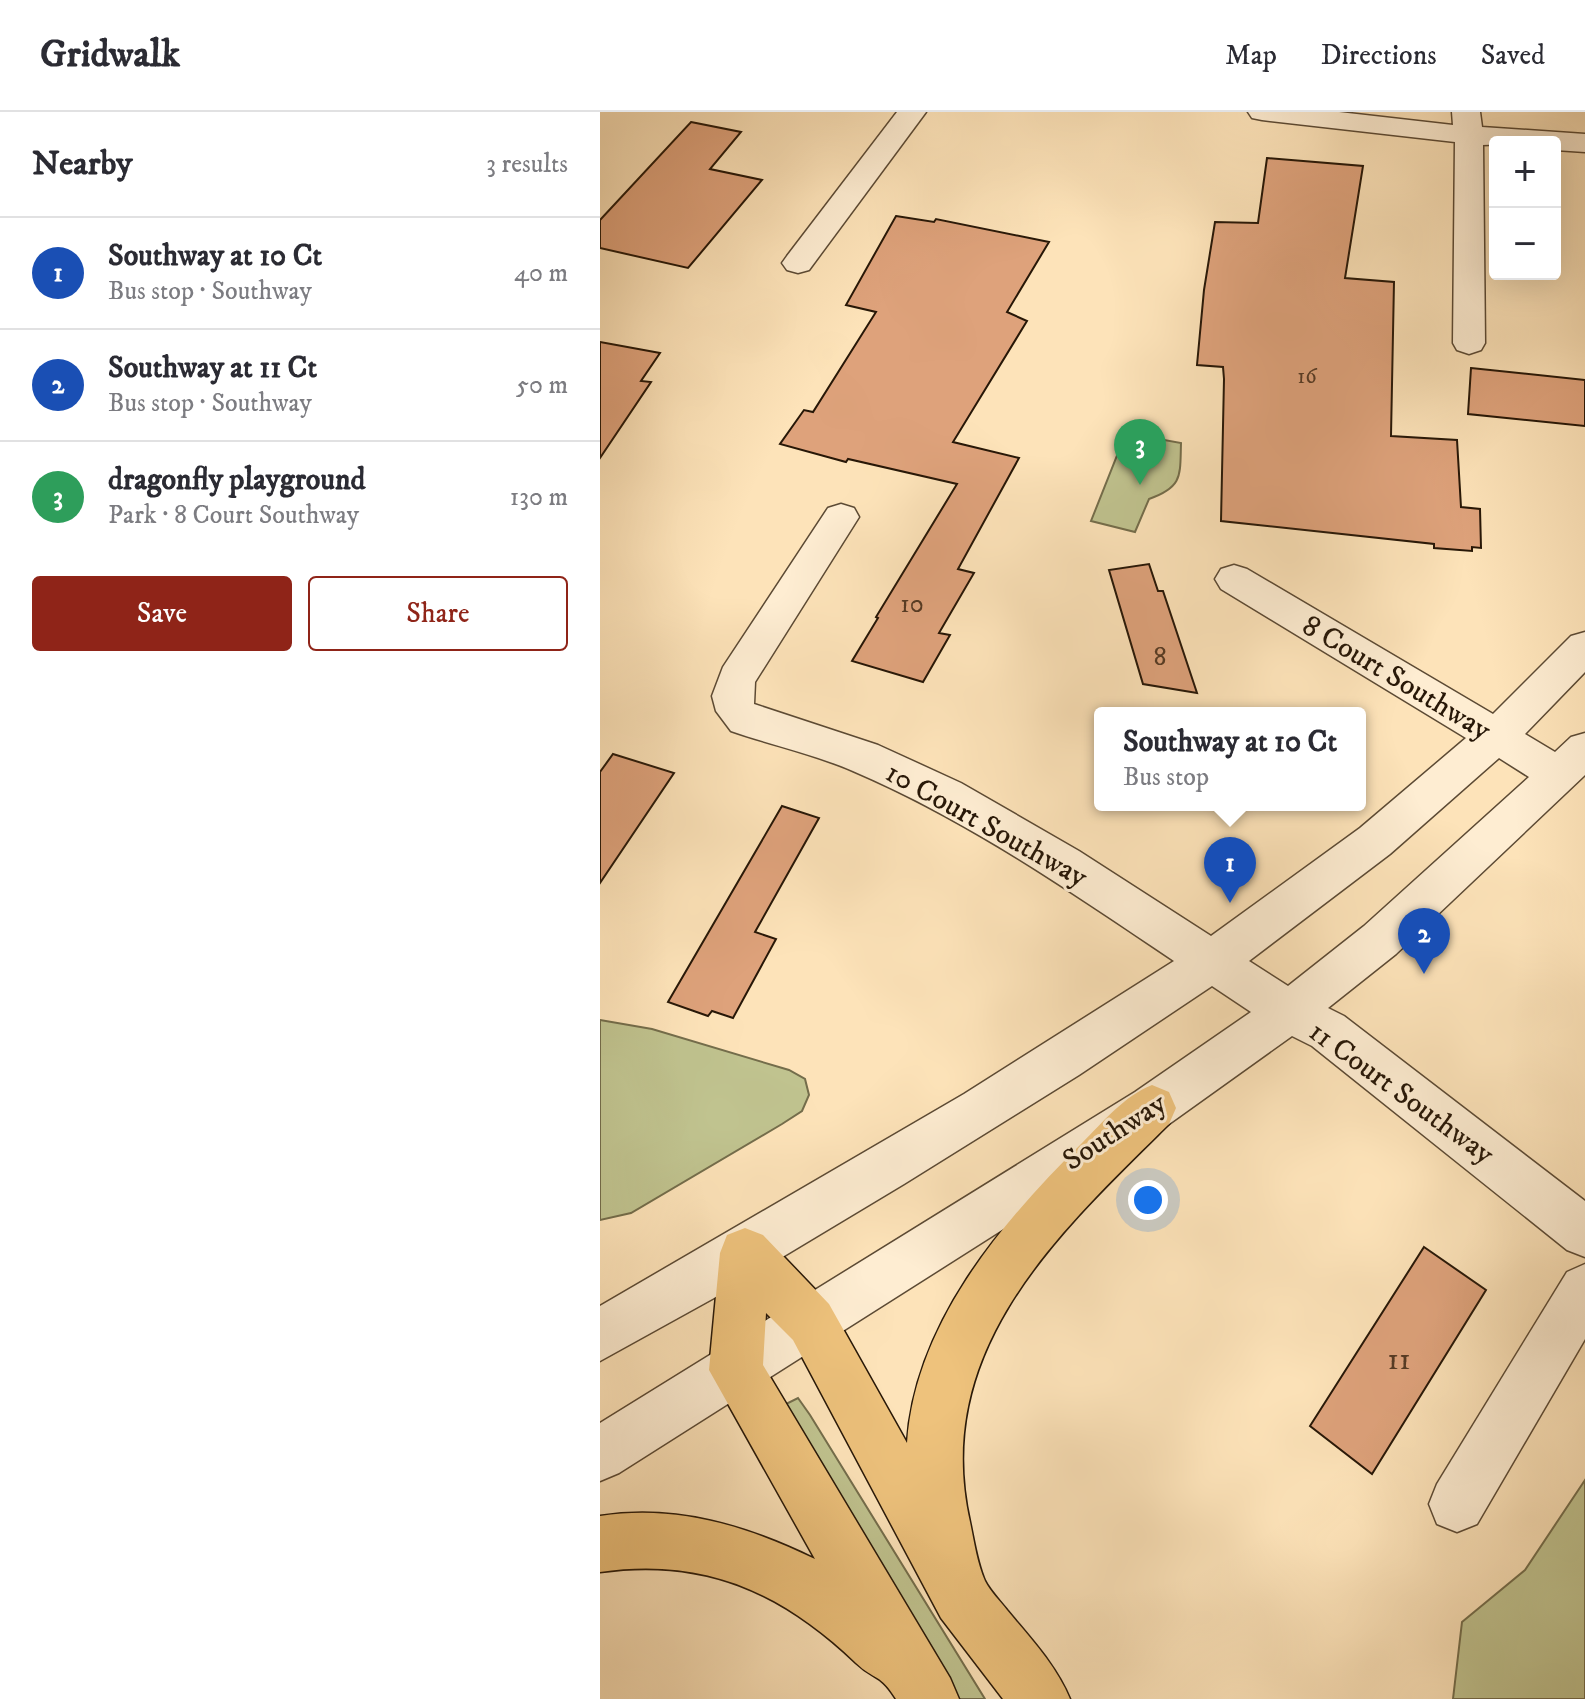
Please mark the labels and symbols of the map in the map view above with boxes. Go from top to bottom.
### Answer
house number: 16 [1297,363,1318,390]
pin: 3 [1114,419,1166,485]
house number: 10 [900,588,924,621]
street label: 8 Court Southway [1295,607,1498,750]
house number: 8 [1153,641,1167,674]
street label: 10 Court Southway [879,754,1095,897]
pin: 1 [1204,837,1256,903]
pin: 2 [1398,908,1450,974]
street label: 11 Court Southway [1301,1013,1502,1173]
street label: Southway [1056,1085,1174,1179]
your location [1128,1180,1168,1220]
house number: 11 [1387,1340,1411,1380]

